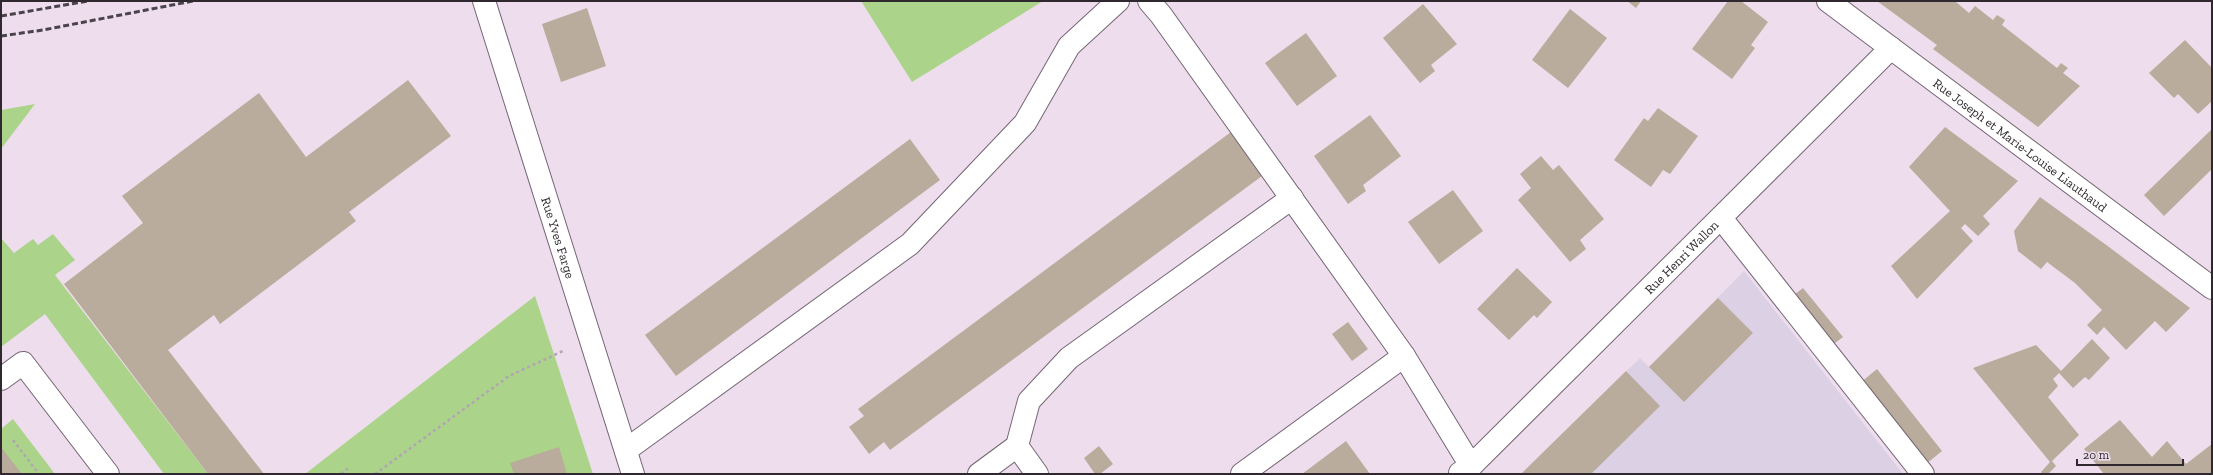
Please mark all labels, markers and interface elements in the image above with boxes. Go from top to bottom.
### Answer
street label: Rue Joseph et Marie-Louise Liauthaud [1930,75,2110,214]
street label: Rue Yves Farge [539,195,578,280]
street label: Rue Henri Wallon [1641,217,1722,297]
scale bar [2077,441,2183,467]
text: 20 m [2083,448,2110,462]

